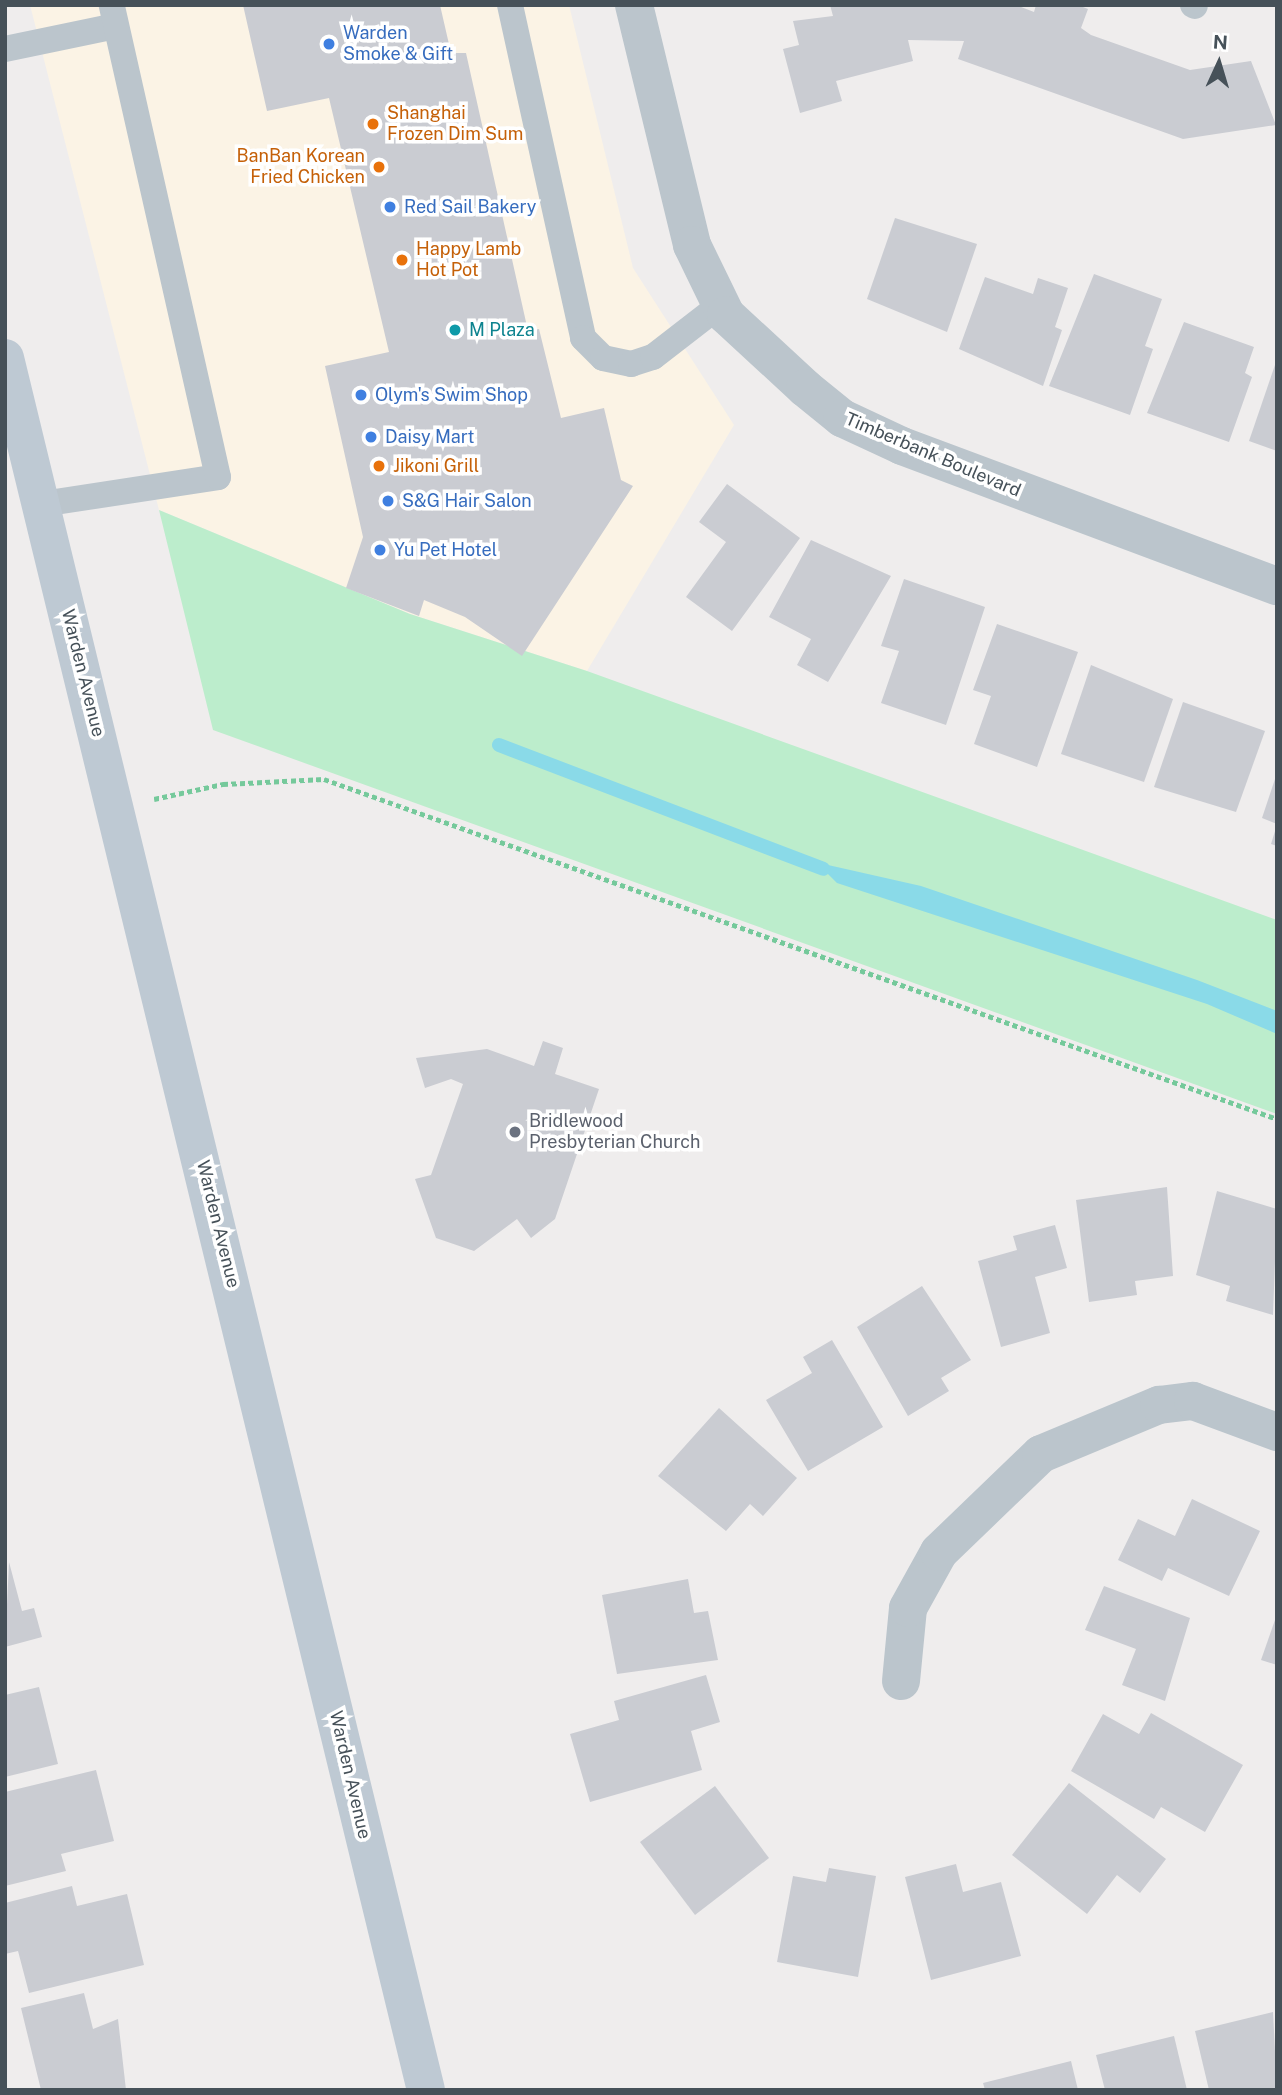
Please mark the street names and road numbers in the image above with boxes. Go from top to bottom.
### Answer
street label: Timberbank Boulevard [842,408,1024,502]
street label: Warden Avenue [57,607,109,739]
street label: Warden Avenue [192,1158,244,1290]
street label: Warden Avenue [325,1709,375,1841]

